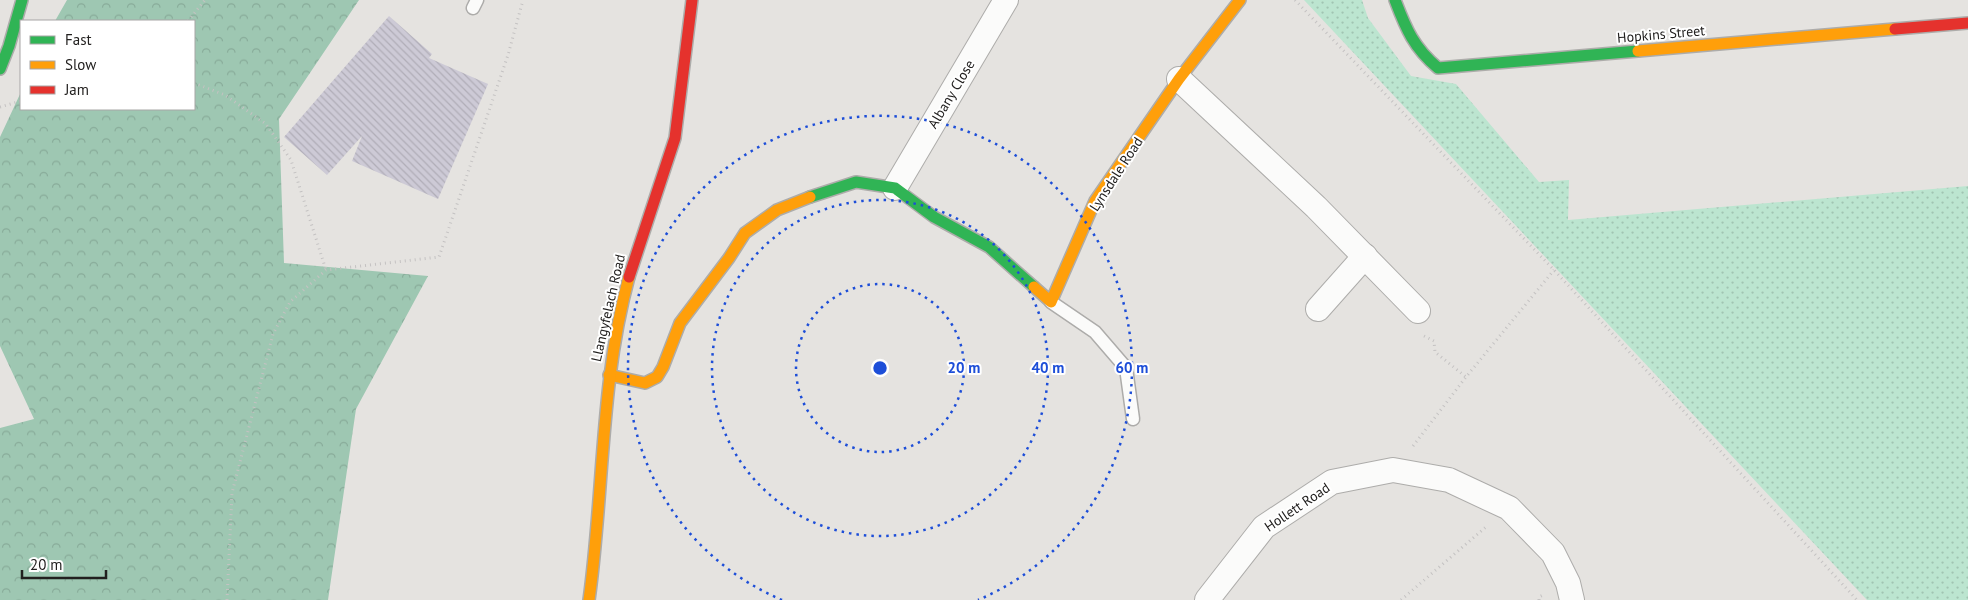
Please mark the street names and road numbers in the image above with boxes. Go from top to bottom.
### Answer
street label: Hopkins Street [1616,21,1706,47]
street label: Albany Close [924,56,978,132]
street label: Lynsdale Road [1085,133,1147,215]
street label: Llangyfelach Road [587,252,629,364]
street label: Hollett Road [1261,479,1333,535]

